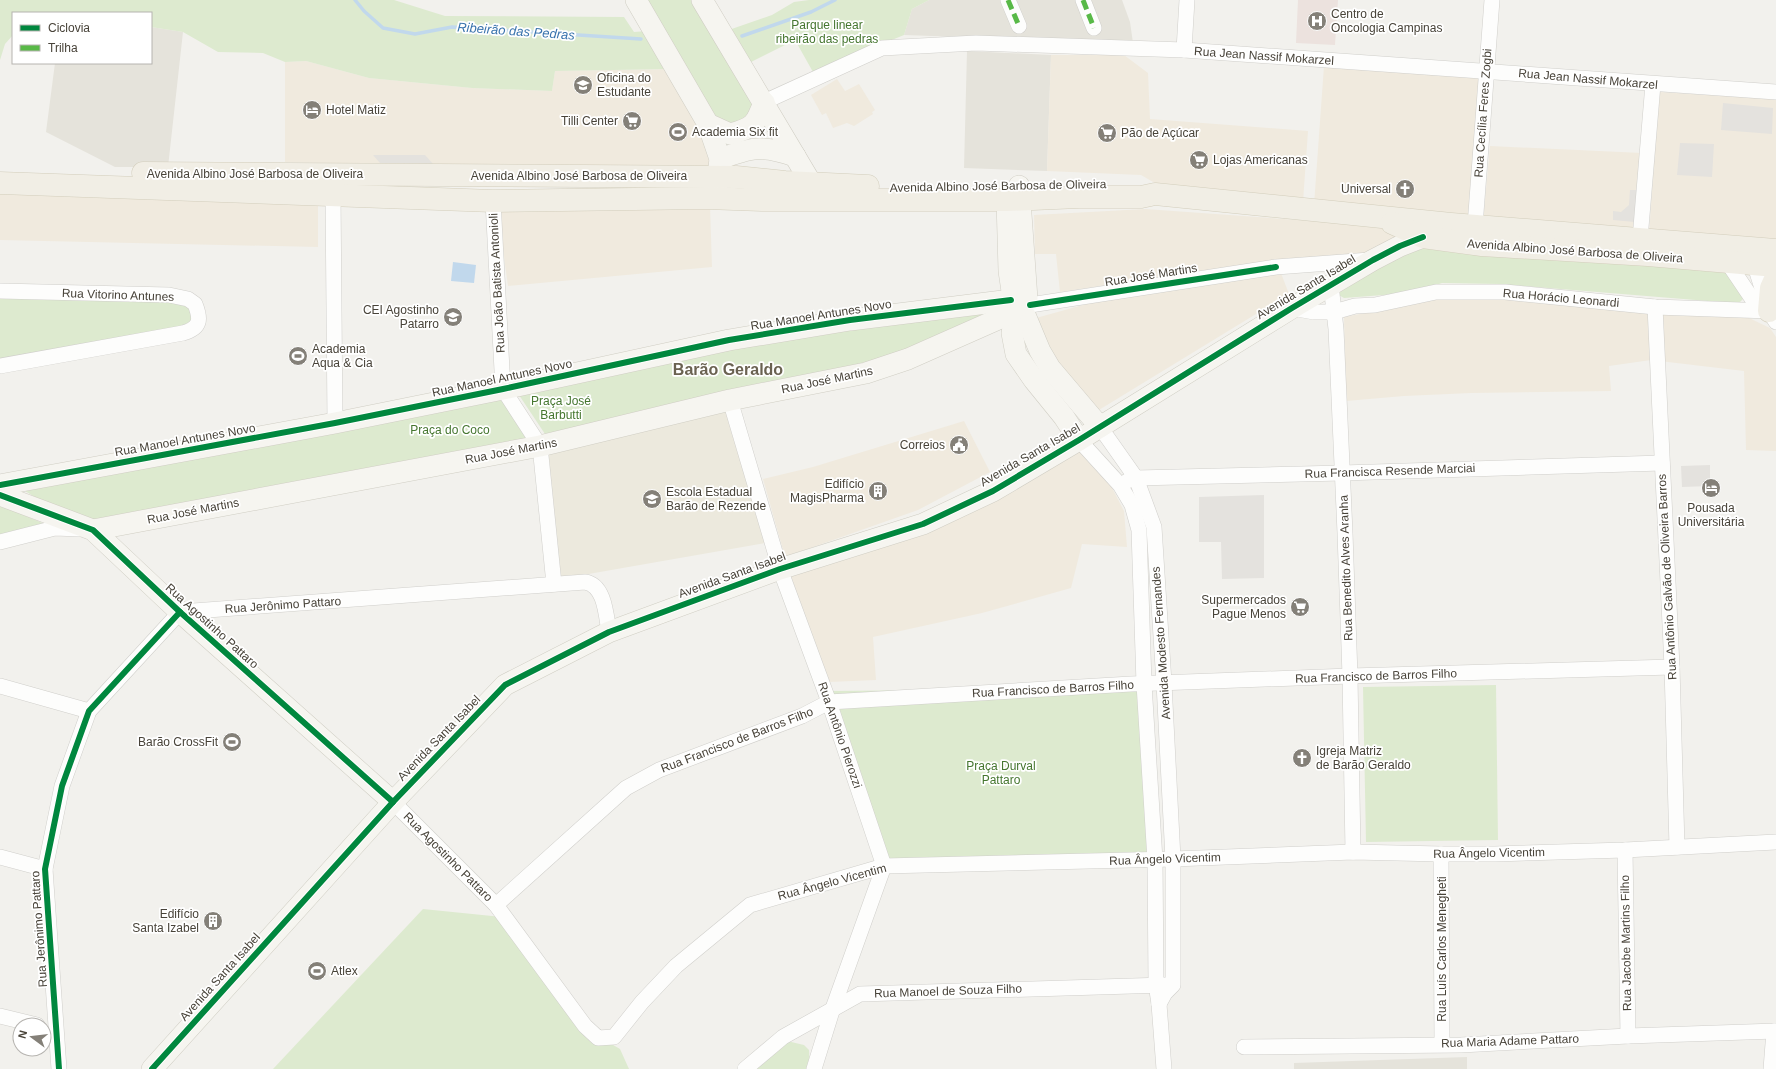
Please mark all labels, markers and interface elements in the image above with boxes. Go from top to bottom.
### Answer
place label: Centro de Oncologia Campinas [1331,7,1442,35]
hospital icon: Centro de Oncologia Campinas [1306,10,1328,32]
legend [12,12,152,64]
park label: Parque linear ribeirão das pedras [776,18,878,46]
water label: Ribeirão das Pedras [457,19,576,43]
text: Ciclovia [48,21,90,35]
text: Trilha [48,41,78,55]
street label: Rua Jean Nassif Mokarzel [1194,44,1334,68]
street label: Rua Cecília Feres Zogbi [1472,48,1494,178]
street label: Rua Jean Nassif Mokarzel [1518,66,1658,92]
place label: Oficina do Estudante [597,71,651,99]
school or university icon: Oficina do Estudante [572,74,594,96]
hotel icon: Hotel Matiz [301,99,323,121]
place label: Hotel Matiz [326,103,386,117]
supermarket icon: Tilli Center [621,110,643,132]
place label: Tilli Center [561,114,618,128]
sports icon: Academia Six fit [667,121,689,143]
supermarket icon: Pão de Açúcar [1096,122,1118,144]
place label: Academia Six fit [692,125,779,139]
place label: Pão de Açúcar [1121,126,1199,140]
supermarket icon: Lojas Americanas [1188,149,1210,171]
place label: Lojas Americanas [1213,153,1308,167]
street label: Avenida Albino José Barbosa de Oliveira [147,167,364,181]
street label: Avenida Albino José Barbosa de Oliveira [471,169,688,183]
street label: Avenida Albino José Barbosa de Oliveira [890,177,1107,195]
church icon: Universal [1394,178,1416,200]
place label: Universal [1341,182,1391,196]
street label: Rua João Batista Antonioli [486,213,508,353]
street label: Avenida Albino José Barbosa de Oliveira [1466,236,1684,266]
street label: Avenida Santa Isabel [1254,252,1358,322]
street label: Rua José Martins [1104,261,1198,289]
street label: Rua Vitorino Antunes [62,286,174,304]
street label: Rua Horácio Leonardi [1502,286,1620,310]
street label: Rua Manoel Antunes Novo [749,297,893,333]
place label: CEI Agostinho Patarro [363,303,439,331]
school or university icon: CEI Agostinho Patarro [442,306,464,328]
place label: Academia Aqua & Cia [312,342,373,370]
sports icon: Academia Aqua & Cia [287,345,309,367]
street label: Rua Manoel Antunes Novo [431,356,574,400]
district label: Barão Geraldo [673,361,783,378]
street label: Rua José Martins [780,363,874,397]
park label: Praça José Barbutti [531,394,591,422]
street label: Rua Manoel Antunes Novo [113,421,257,459]
street label: Avenida Santa Isabel [977,421,1083,489]
park label: Praça do Coco [410,423,490,437]
public building icon: Correios [948,434,970,456]
street label: Rua José Martins [464,435,558,467]
place label: Correios [900,438,945,452]
street label: Rua Francisca Resende Marciai [1304,461,1476,481]
street label: Rua Antônio Galvão de Oliveira Barros [1655,474,1679,680]
place label: Edifício MagisPharma [790,477,864,505]
hotel icon: Pousada Universitária [1700,477,1722,499]
building icon: Edifício MagisPharma [867,480,889,502]
place label: Escola Estadual Barão de Rezende [666,485,766,513]
school or university icon: Escola Estadual Barão de Rezende [641,488,663,510]
street label: Rua Benedito Alves Aranha [1336,494,1356,641]
street label: Rua José Martins [146,495,240,527]
place label: Pousada Universitária [1678,501,1745,529]
street label: Avenida Santa Isabel [676,549,788,601]
street label: Avenida Modesto Fernandes [1149,566,1173,720]
street label: Rua Agostinho Pattaro [163,581,262,672]
place label: Supermercados Pague Menos [1201,593,1286,621]
street label: Rua Jerônimo Pattaro [224,594,342,616]
supermarket icon: Supermercados Pague Menos [1289,596,1311,618]
street label: Rua Francisco de Barros Filho [1295,666,1458,686]
street label: Rua Francisco de Barros Filho [972,678,1135,700]
street label: Rua Antônio Pierozzi [815,680,865,790]
street label: Avenida Santa Isabel [395,692,483,784]
street label: Rua Francisco de Barros Filho [659,704,815,776]
sports icon: Barão CrossFit [221,731,243,753]
place label: Barão CrossFit [138,735,219,749]
place label: Igreja Matriz de Barão Geraldo [1316,744,1411,772]
church icon: Igreja Matriz de Barão Geraldo [1291,747,1313,769]
park label: Praça Durval Pattaro [966,759,1036,787]
street label: Rua Agostinho Pattaro [401,810,496,905]
street label: Rua Ângelo Vicentim [1433,844,1545,861]
street label: Rua Ângelo Vicentim [1109,849,1221,868]
street label: Rua Ângelo Vicentim [776,860,888,903]
street label: Rua Jerônimo Pattaro [28,870,50,988]
street label: Rua Jacobe Martins Filho [1618,875,1634,1011]
street label: Rua Luís Carlos Menegheti [1435,876,1449,1022]
place label: Edifício Santa Izabel [132,907,199,935]
building icon: Edifício Santa Izabel [202,910,224,932]
street label: Avenida Santa Isabel [177,930,263,1024]
sports icon: Atlex [306,960,328,982]
place label: Atlex [331,964,358,978]
street label: Rua Manoel de Souza Filho [874,981,1023,1001]
north arrow [12,1017,52,1057]
text: N [16,1029,29,1040]
street label: Rua Maria Adame Pattaro [1441,1032,1580,1050]

